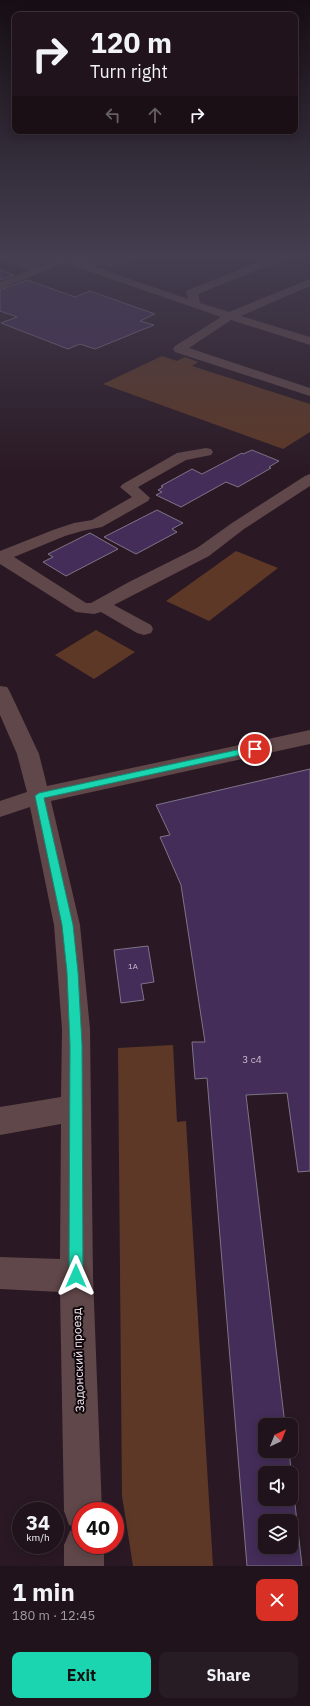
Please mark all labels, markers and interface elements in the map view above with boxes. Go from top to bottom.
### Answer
text: 120 m [90,24,172,61]
icon: right [24,28,76,80]
text: Turn right [90,60,168,83]
icon: left [102,104,124,126]
icon: ahead [144,104,166,126]
icon: right [186,104,208,126]
pin [238,732,272,766]
icon: arrive [244,738,266,760]
house number: 1А [128,961,138,971]
house number: 3 с4 [242,1053,262,1066]
position arrow [55,1255,97,1297]
street label: Задонский проезд [69,1307,87,1413]
north arrow [258,1418,298,1458]
map controls [258,1418,298,1554]
button: sound [258,1466,298,1506]
speed limit sign: 40 [72,1502,124,1554]
text: 34 [26,1509,50,1536]
button: layers [258,1514,298,1554]
text: km/h [26,1531,50,1544]
text: 1 min [12,1576,75,1608]
button: close [256,1579,298,1621]
text: 180 m · 12:45 [12,1607,95,1624]
button: Exit [12,1652,151,1698]
button: Share [159,1652,298,1698]

